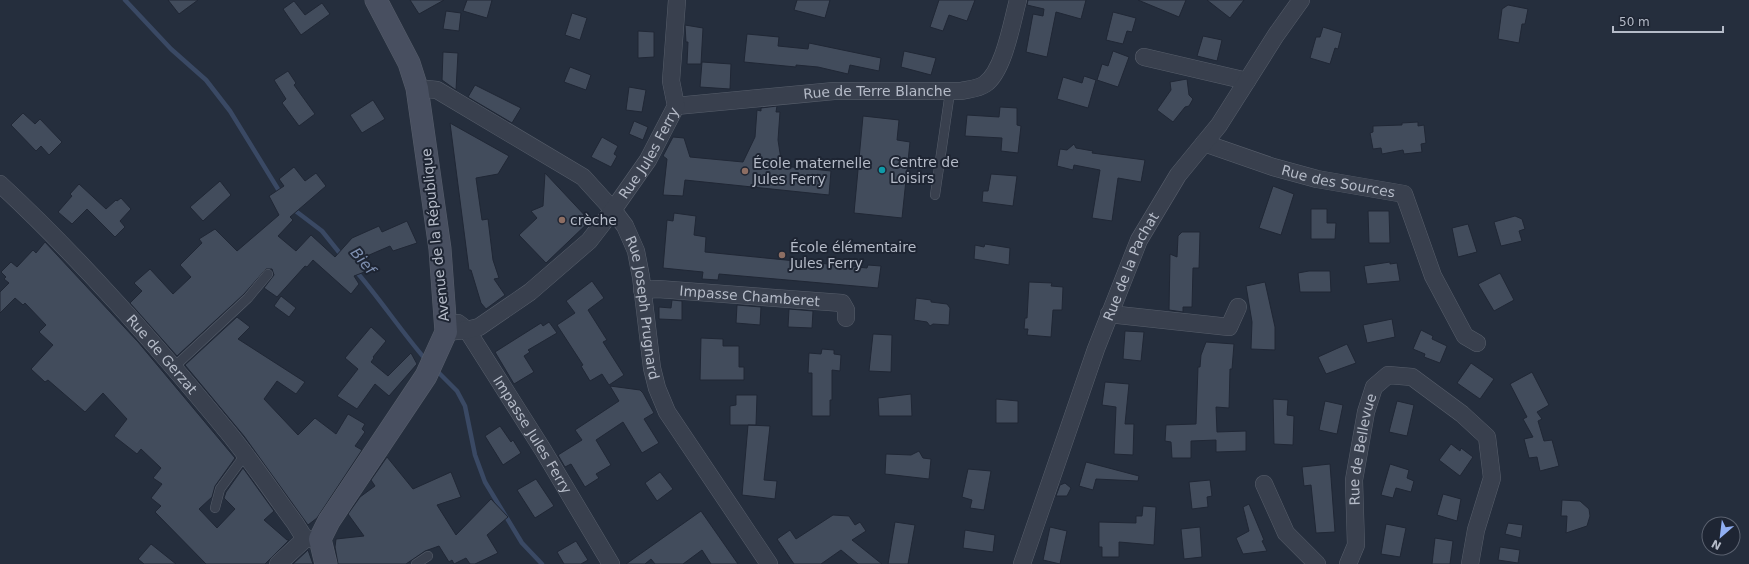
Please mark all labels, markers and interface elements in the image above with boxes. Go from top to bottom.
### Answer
scale bar [1613,8,1723,34]
text: 50 m [1619,15,1650,29]
street label: Rue de Terre Blanche [803,83,951,102]
street label: Rue Jules Ferry [615,104,682,202]
street label: Avenue de la République [418,148,452,322]
place label: Centre de Loisirs [890,154,959,186]
place label: École maternelle Jules Ferry [752,155,871,187]
street label: Rue des Sources [1280,162,1396,200]
marker: Centre de Loisirs [877,165,887,175]
marker: École maternelle Jules Ferry [740,166,750,176]
street label: Rue de la Pachat [1100,209,1162,323]
place label: crèche [570,212,617,228]
marker: crèche [557,215,567,225]
street label: Rue Joseph Prugnard [622,233,663,381]
place label: École élémentaire Jules Ferry [789,239,916,271]
water label: Bief [347,244,381,280]
marker: École élémentaire Jules Ferry [777,250,787,260]
street label: Impasse Chamberet [679,283,821,309]
street label: Rue de Gerzat [123,311,201,398]
street label: Impasse Jules Ferry [490,373,575,497]
street label: Rue de Bellevue [1346,391,1379,506]
north arrow [1701,516,1741,556]
text: N [1709,536,1724,552]

